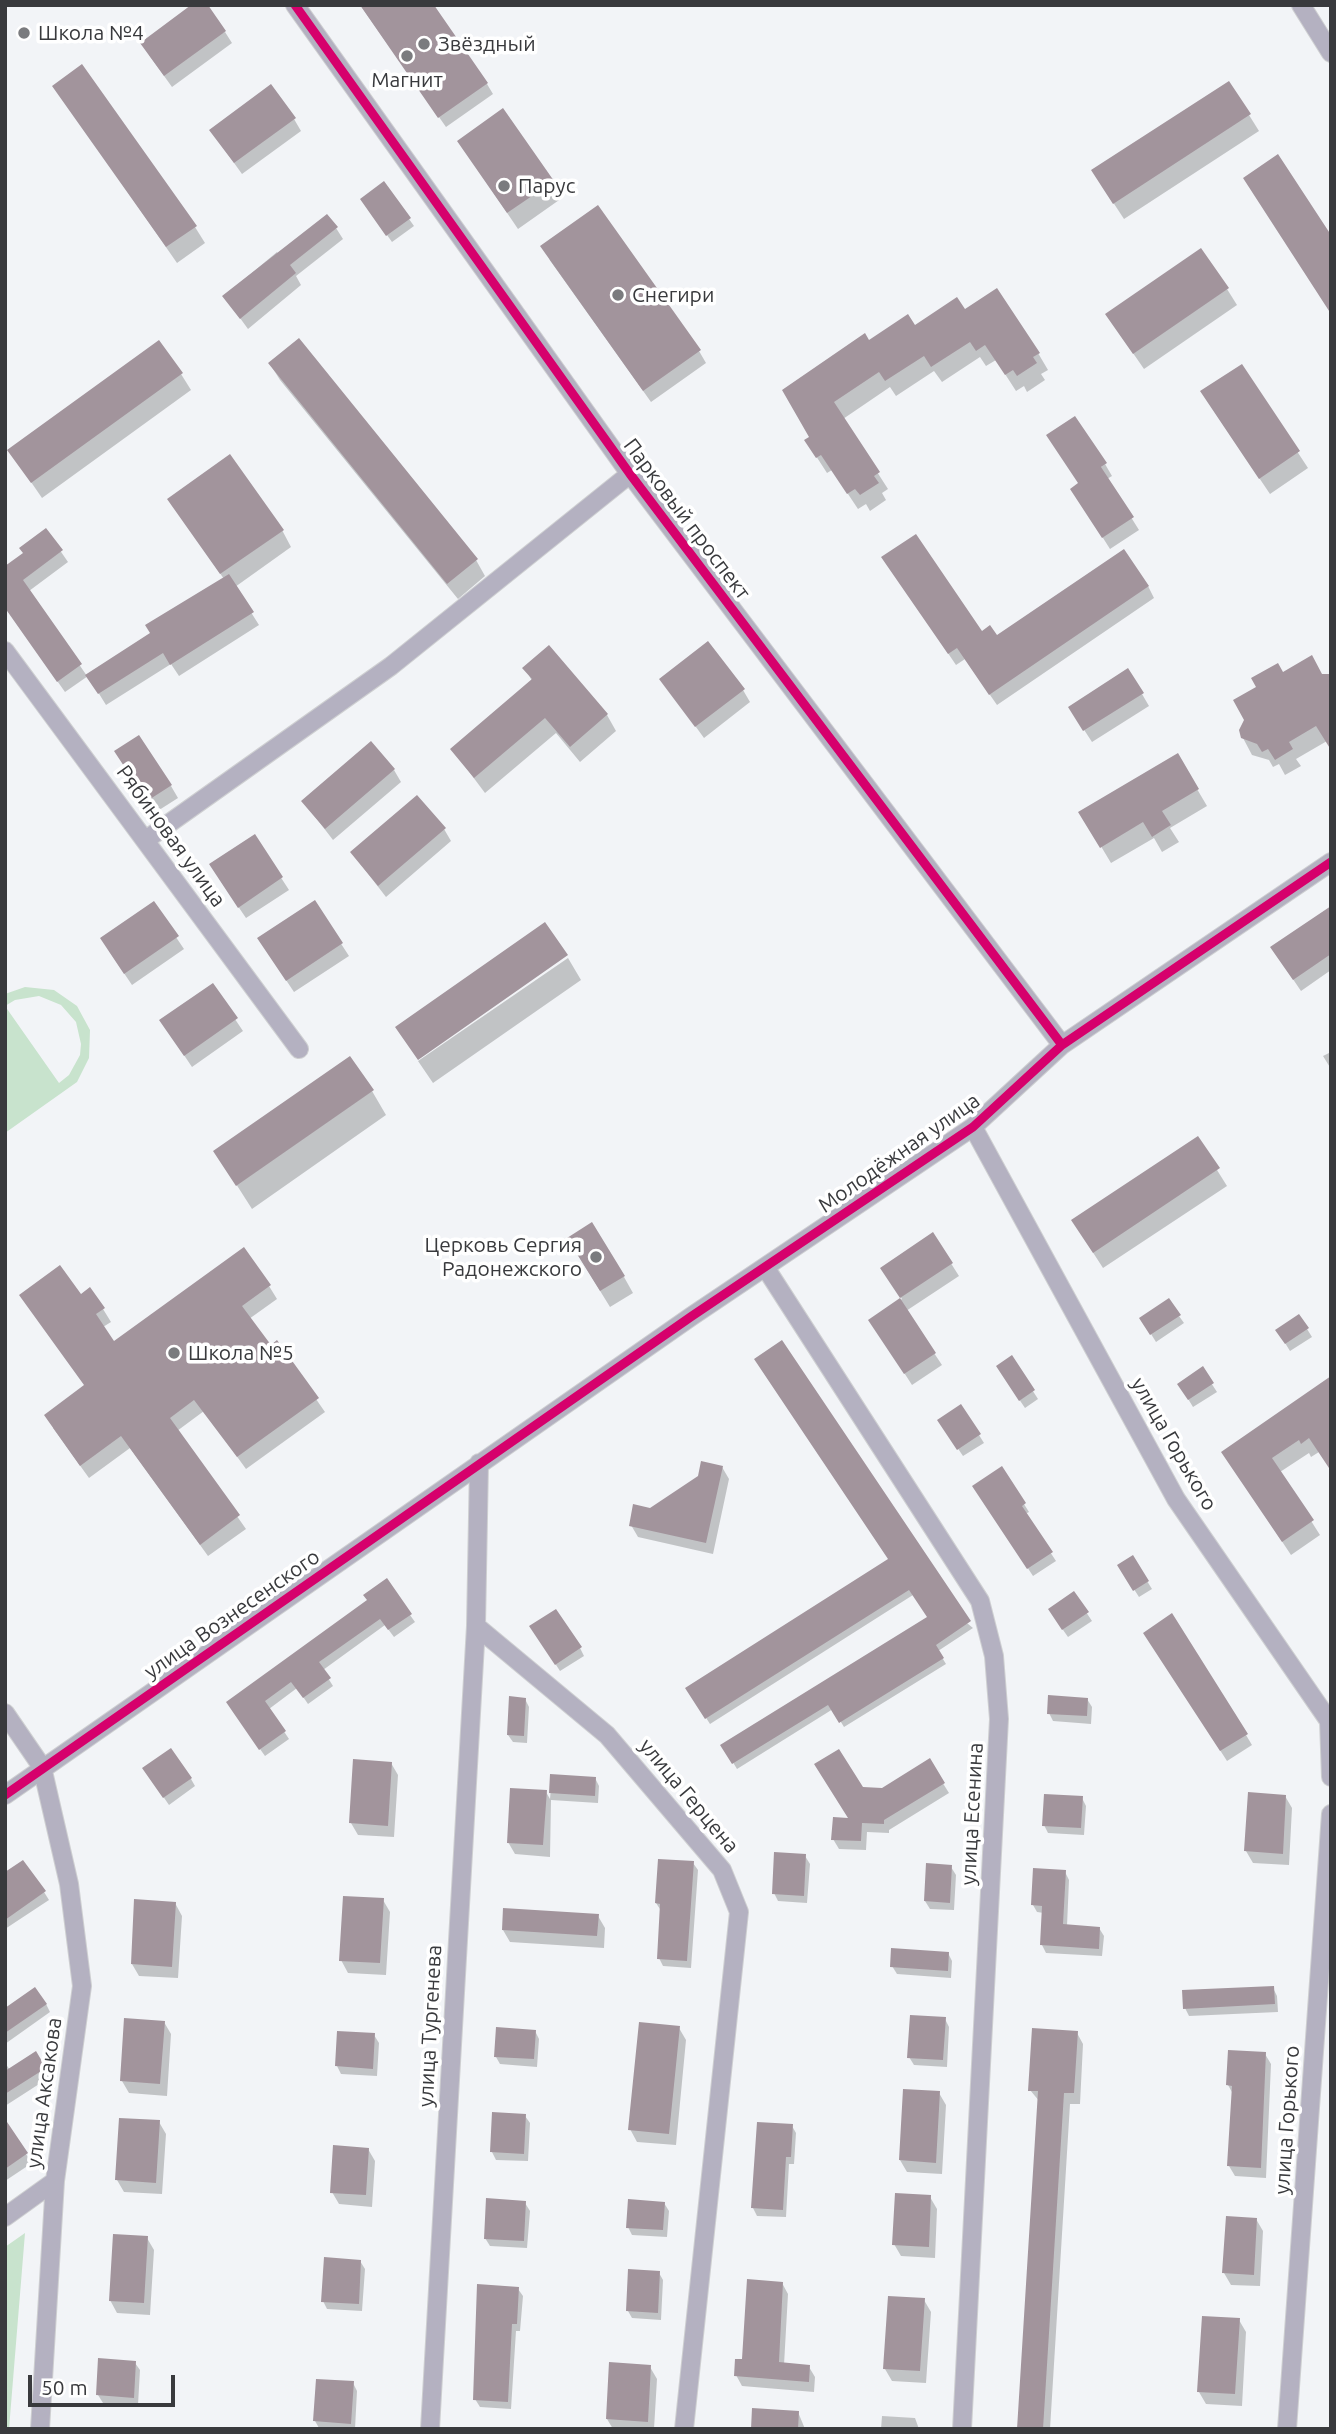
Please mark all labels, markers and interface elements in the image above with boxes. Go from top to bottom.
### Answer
place label: Школа №4 [38,20,144,46]
marker: Школа №4 [16,25,32,41]
place label: Звёздный [438,31,536,57]
marker: Звёздный [416,36,432,52]
marker: Магнит [399,48,415,64]
place label: Магнит [371,67,443,93]
place label: Парус [518,173,575,199]
marker: Парус [496,178,512,194]
place label: Снегири [632,282,714,308]
marker: Снегири [610,287,626,303]
street label: Парковый проспект [618,434,756,604]
street label: Рябиновая улица [111,760,231,912]
street label: Молодёжная улица [813,1088,985,1218]
place label: Церковь Сергия Радонежского [424,1232,582,1282]
marker: Церковь Сергия Радонежского [588,1249,604,1265]
place label: Школа №5 [188,1340,294,1366]
marker: Школа №5 [166,1345,182,1361]
street label: улица Горького [1126,1373,1222,1515]
street label: улица Вознесенского [139,1544,325,1684]
street label: улица Герцена [634,1734,744,1858]
street label: улица Есенина [956,1742,988,1886]
street label: улица Тургенева [413,1944,447,2108]
street label: улица Аксакова [21,2016,67,2170]
street label: улица Горького [1269,2045,1305,2195]
scale bar [32,2360,178,2404]
text: 50 m [41,2375,88,2399]

